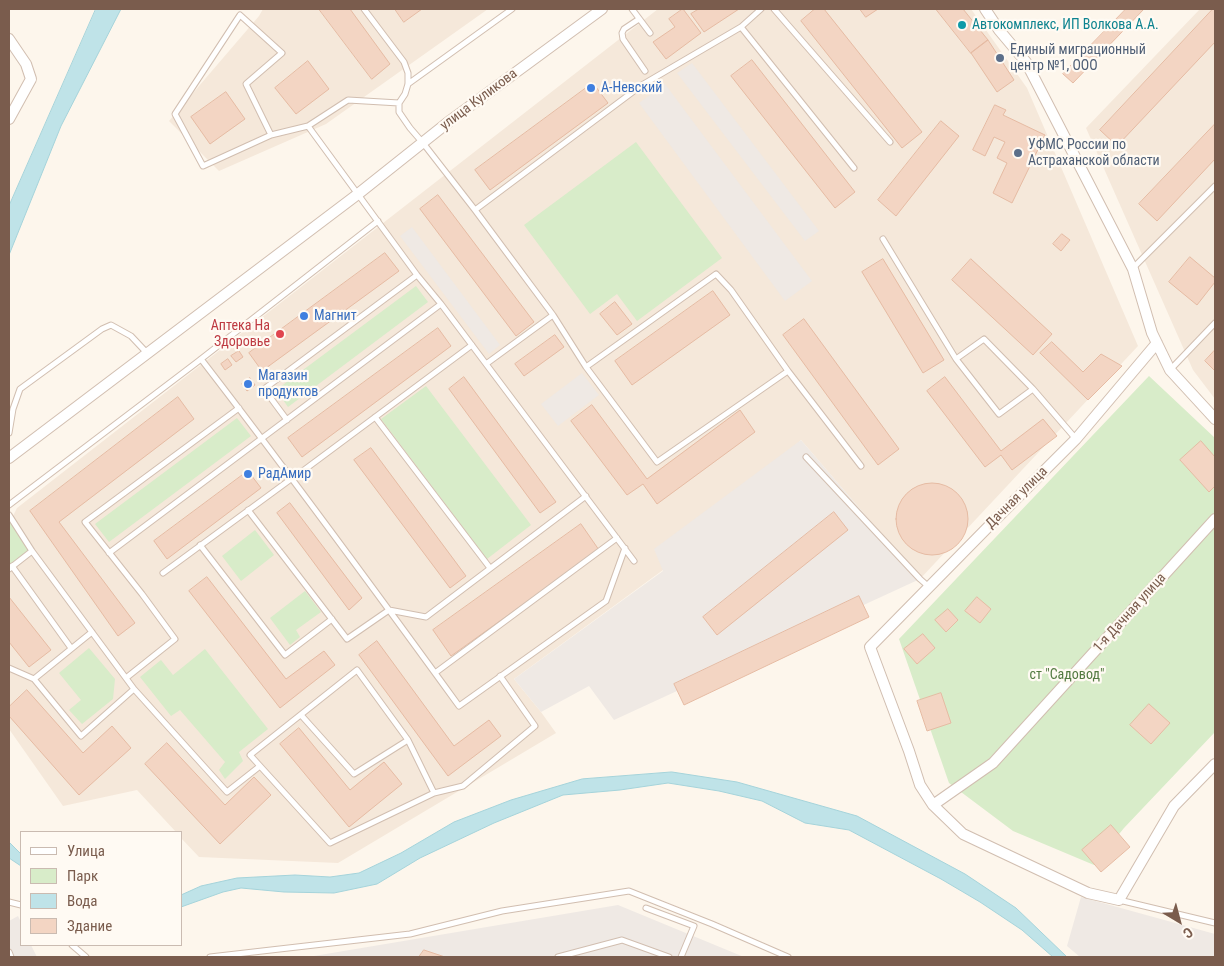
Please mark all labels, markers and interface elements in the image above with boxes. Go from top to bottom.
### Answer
place label: Автокомплекс, ИП Волкова А.А. [972,17,1159,33]
marker: Автокомплекс, ИП Волкова А.А. [956,19,968,31]
place label: Единый миграционный центр №1, ООО [1010,42,1146,74]
marker: Единый миграционный центр №1, ООО [994,52,1006,64]
street label: улица Куликова [437,66,521,134]
place label: А-Невский [601,80,662,96]
marker: А-Невский [585,82,597,94]
place label: УФМС России по Астраханской области [1028,137,1160,170]
marker: УФМС России по Астраханской области [1012,147,1024,159]
place label: Магнит [314,308,357,324]
marker: Магнит [298,310,310,322]
place label: Аптека На Здоровье [211,318,270,351]
marker: Аптека На Здоровье [274,328,286,340]
place label: Магазин продуктов [258,368,318,401]
marker: Магазин продуктов [242,378,254,390]
street label: Дачная улица [983,464,1051,532]
place label: РадАмир [258,466,311,482]
marker: РадАмир [242,468,254,480]
street label: 1-я Дачная улица [1090,570,1170,656]
park label: ст "Садовод" [1030,667,1104,683]
legend [20,831,182,946]
text: Улица [67,842,105,860]
text: Парк [67,867,98,885]
text: Вода [67,892,97,910]
north arrow [1154,896,1204,946]
text: Здание [67,917,112,935]
text: С [1180,924,1196,942]

